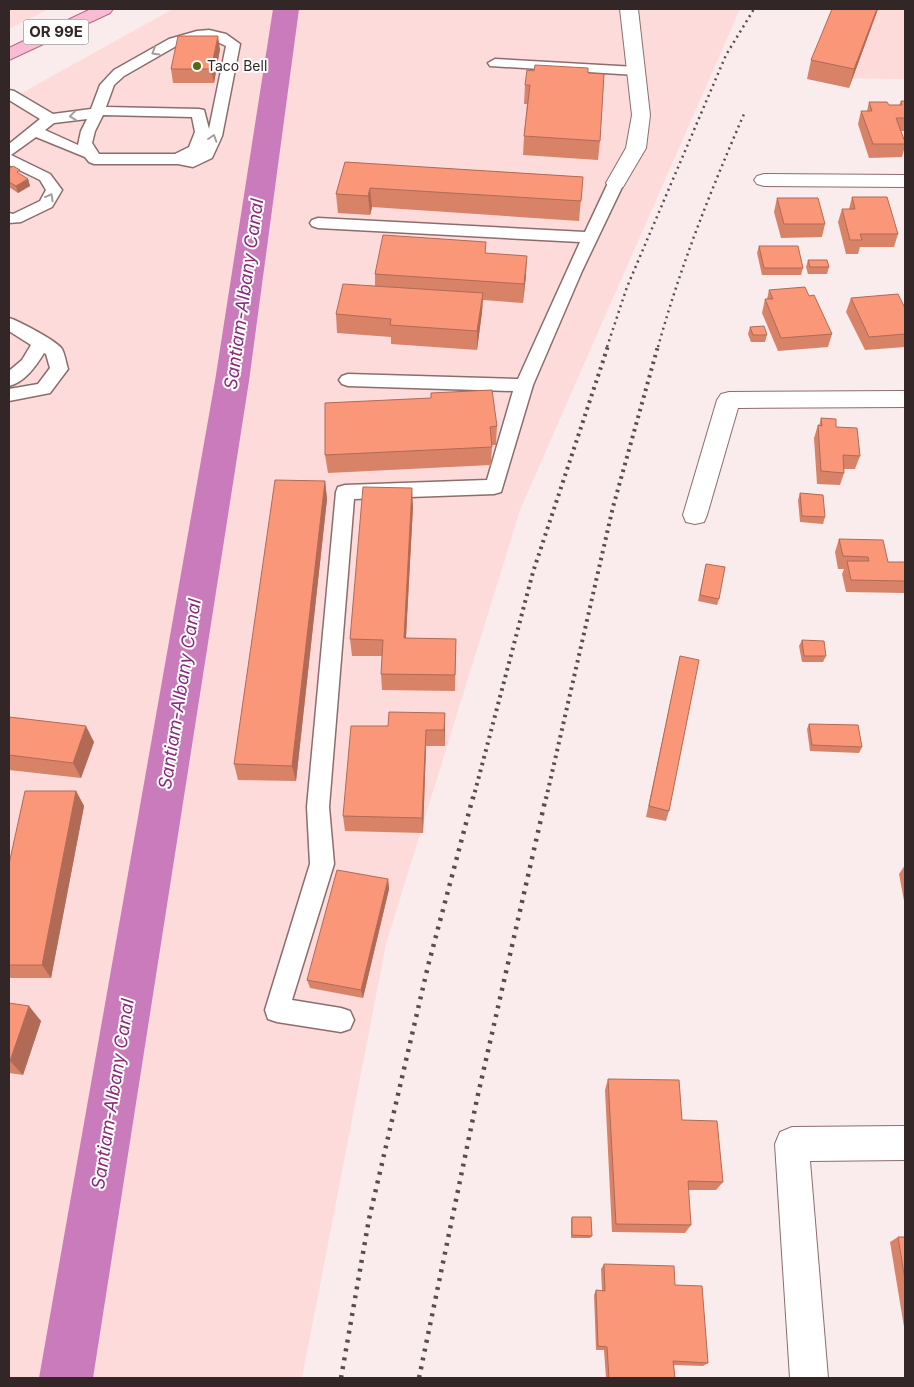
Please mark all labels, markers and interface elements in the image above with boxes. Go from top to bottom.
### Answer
road number: OR 99E [23,20,88,44]
one-way arrow [152,46,161,56]
place label: Taco Bell [207,57,267,74]
marker: Taco Bell [191,60,203,72]
one-way arrow [69,110,78,120]
one-way arrow [207,134,217,142]
one-way arrow [44,193,54,202]
water label: Santiam-Albany Canal [220,196,267,391]
water label: Santiam-Albany Canal [154,597,205,791]
water label: Santiam-Albany Canal [87,997,138,1191]

